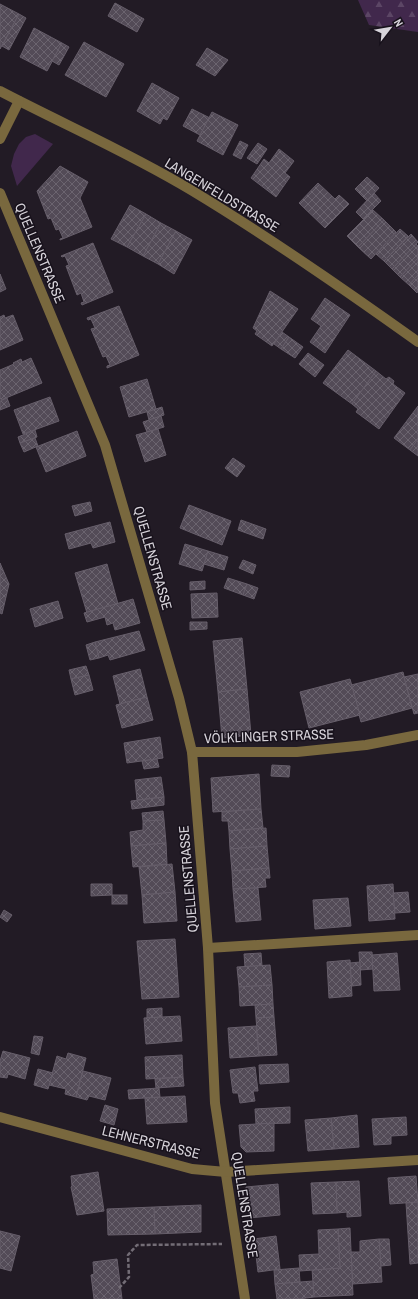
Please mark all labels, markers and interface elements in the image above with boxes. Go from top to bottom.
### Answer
north arrow [370,8,410,48]
text: N [391,16,406,29]
street label: LANGENFELDSTRASSE [162,154,282,236]
street label: QUELLENSTRASSE [11,200,69,306]
street label: QUELLENSTRASSE [130,504,176,612]
street label: VÖLKLINGER STRASSE [204,725,334,747]
street label: QUELLENSTRASSE [174,825,202,933]
street label: LEHNERSTRASSE [100,1121,202,1163]
street label: QUELLENSTRASSE [228,1151,262,1259]

